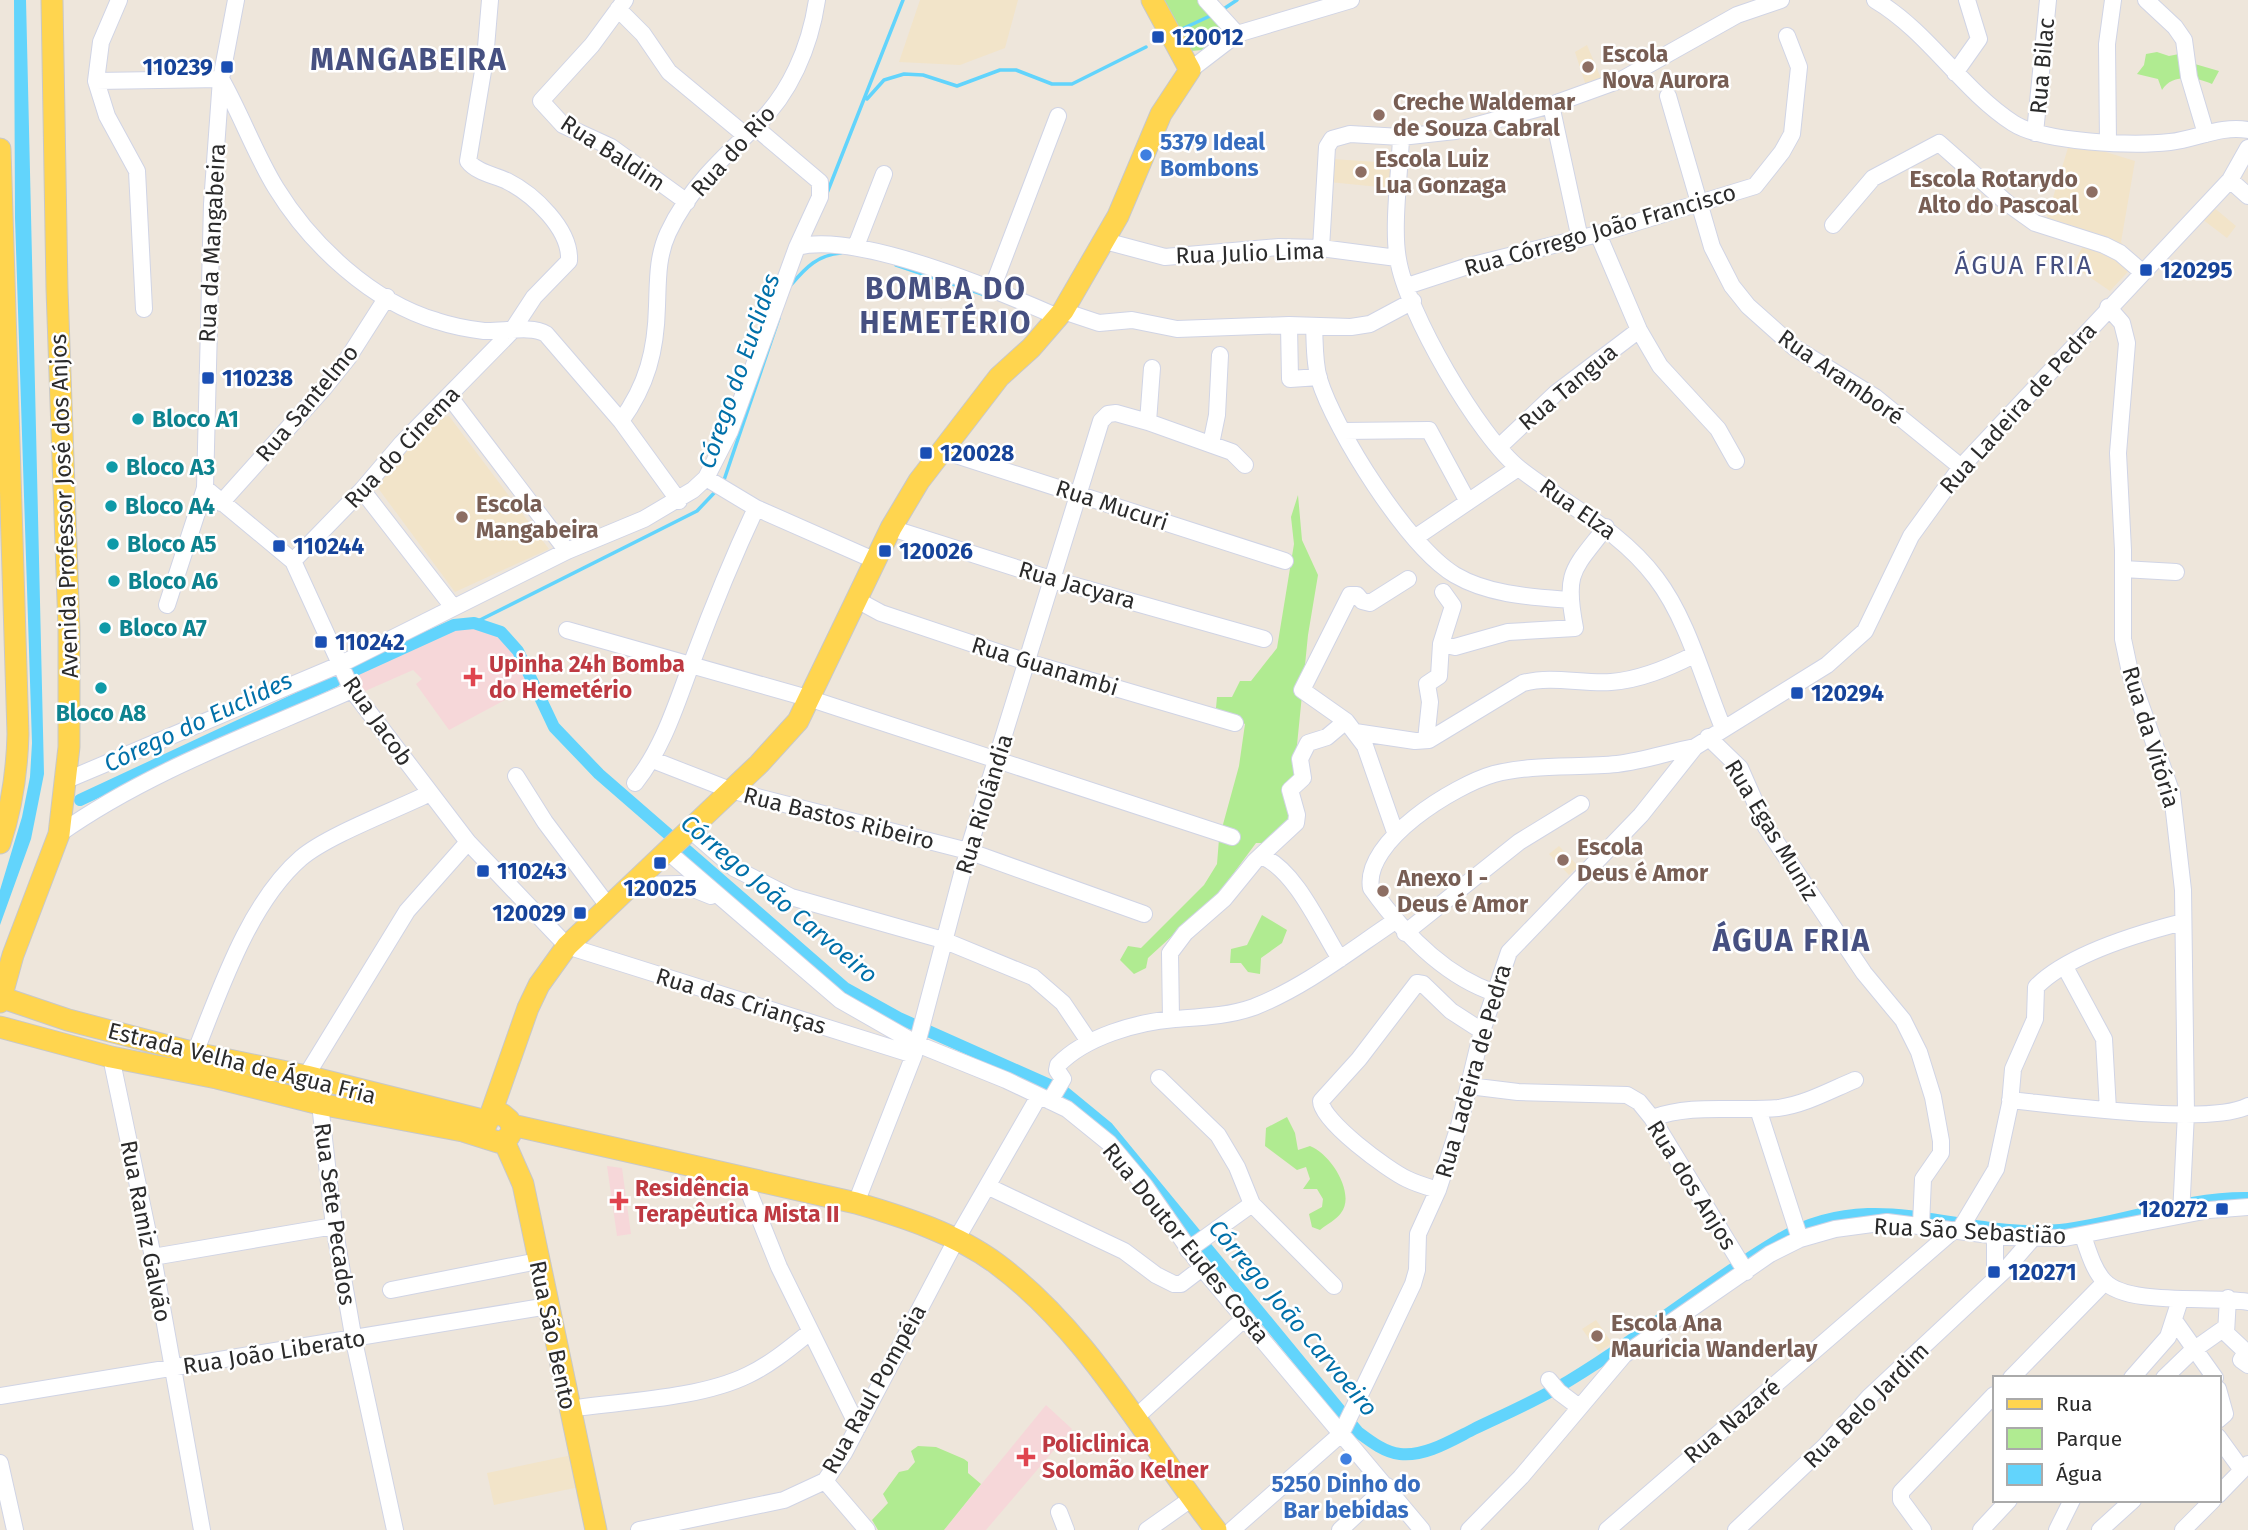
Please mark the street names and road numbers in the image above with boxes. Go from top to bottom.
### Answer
street label: Rua Bilac [2024,17,2060,115]
street label: Rua do Rio [685,100,781,202]
street label: Rua Baldim [556,109,670,197]
street label: Rua da Mangabeira [193,143,231,343]
street label: Rua Córrego João Francisco [1461,178,1739,282]
street label: Rua Julio Lima [1175,236,1325,270]
street label: Rua Ladeira de Pedra [1934,317,2102,499]
street label: Rua Aramboré [1773,323,1909,431]
street label: Avenida Professor José dos Anjos [44,333,84,679]
street label: Rua Tangua [1513,338,1623,436]
street label: Rua Santelmo [250,339,364,467]
street label: Rua do Cinema [338,380,466,514]
street label: Rua Elza [1534,473,1622,545]
street label: Rua Mucuri [1052,474,1172,536]
street label: Rua Jacyara [1015,555,1139,615]
street label: Rua Guanambi [968,630,1122,702]
street label: Rua da Vitória [2116,663,2186,811]
street label: Rua Jacob [337,671,419,771]
street label: Rua Riolândia [949,731,1019,877]
street label: Rua Egas Muniz [1719,754,1825,906]
street label: Rua Bastos Ribeiro [741,781,937,855]
street label: Rua Ladeira de Pedra [1429,961,1517,1181]
street label: Rua das Crianças [653,962,829,1040]
street label: Estrada Velha de Água Fria [105,1015,379,1110]
street label: Rua dos Anjos [1641,1115,1743,1255]
street label: Rua Sete Pecados [308,1121,362,1307]
street label: Rua Doutor Eudes Costa [1097,1137,1275,1349]
street label: Rua Ramiz Galvão [115,1138,177,1324]
street label: Rua São Sebastião [1873,1212,2067,1250]
street label: Rua São Bento [524,1258,582,1412]
street label: Rua Raul Pompéia [816,1299,932,1479]
street label: Rua João Liberato [181,1324,367,1380]
street label: Rua Belo Jardim [1797,1336,1935,1474]
street label: Rua Nazaré [1678,1373,1786,1469]

